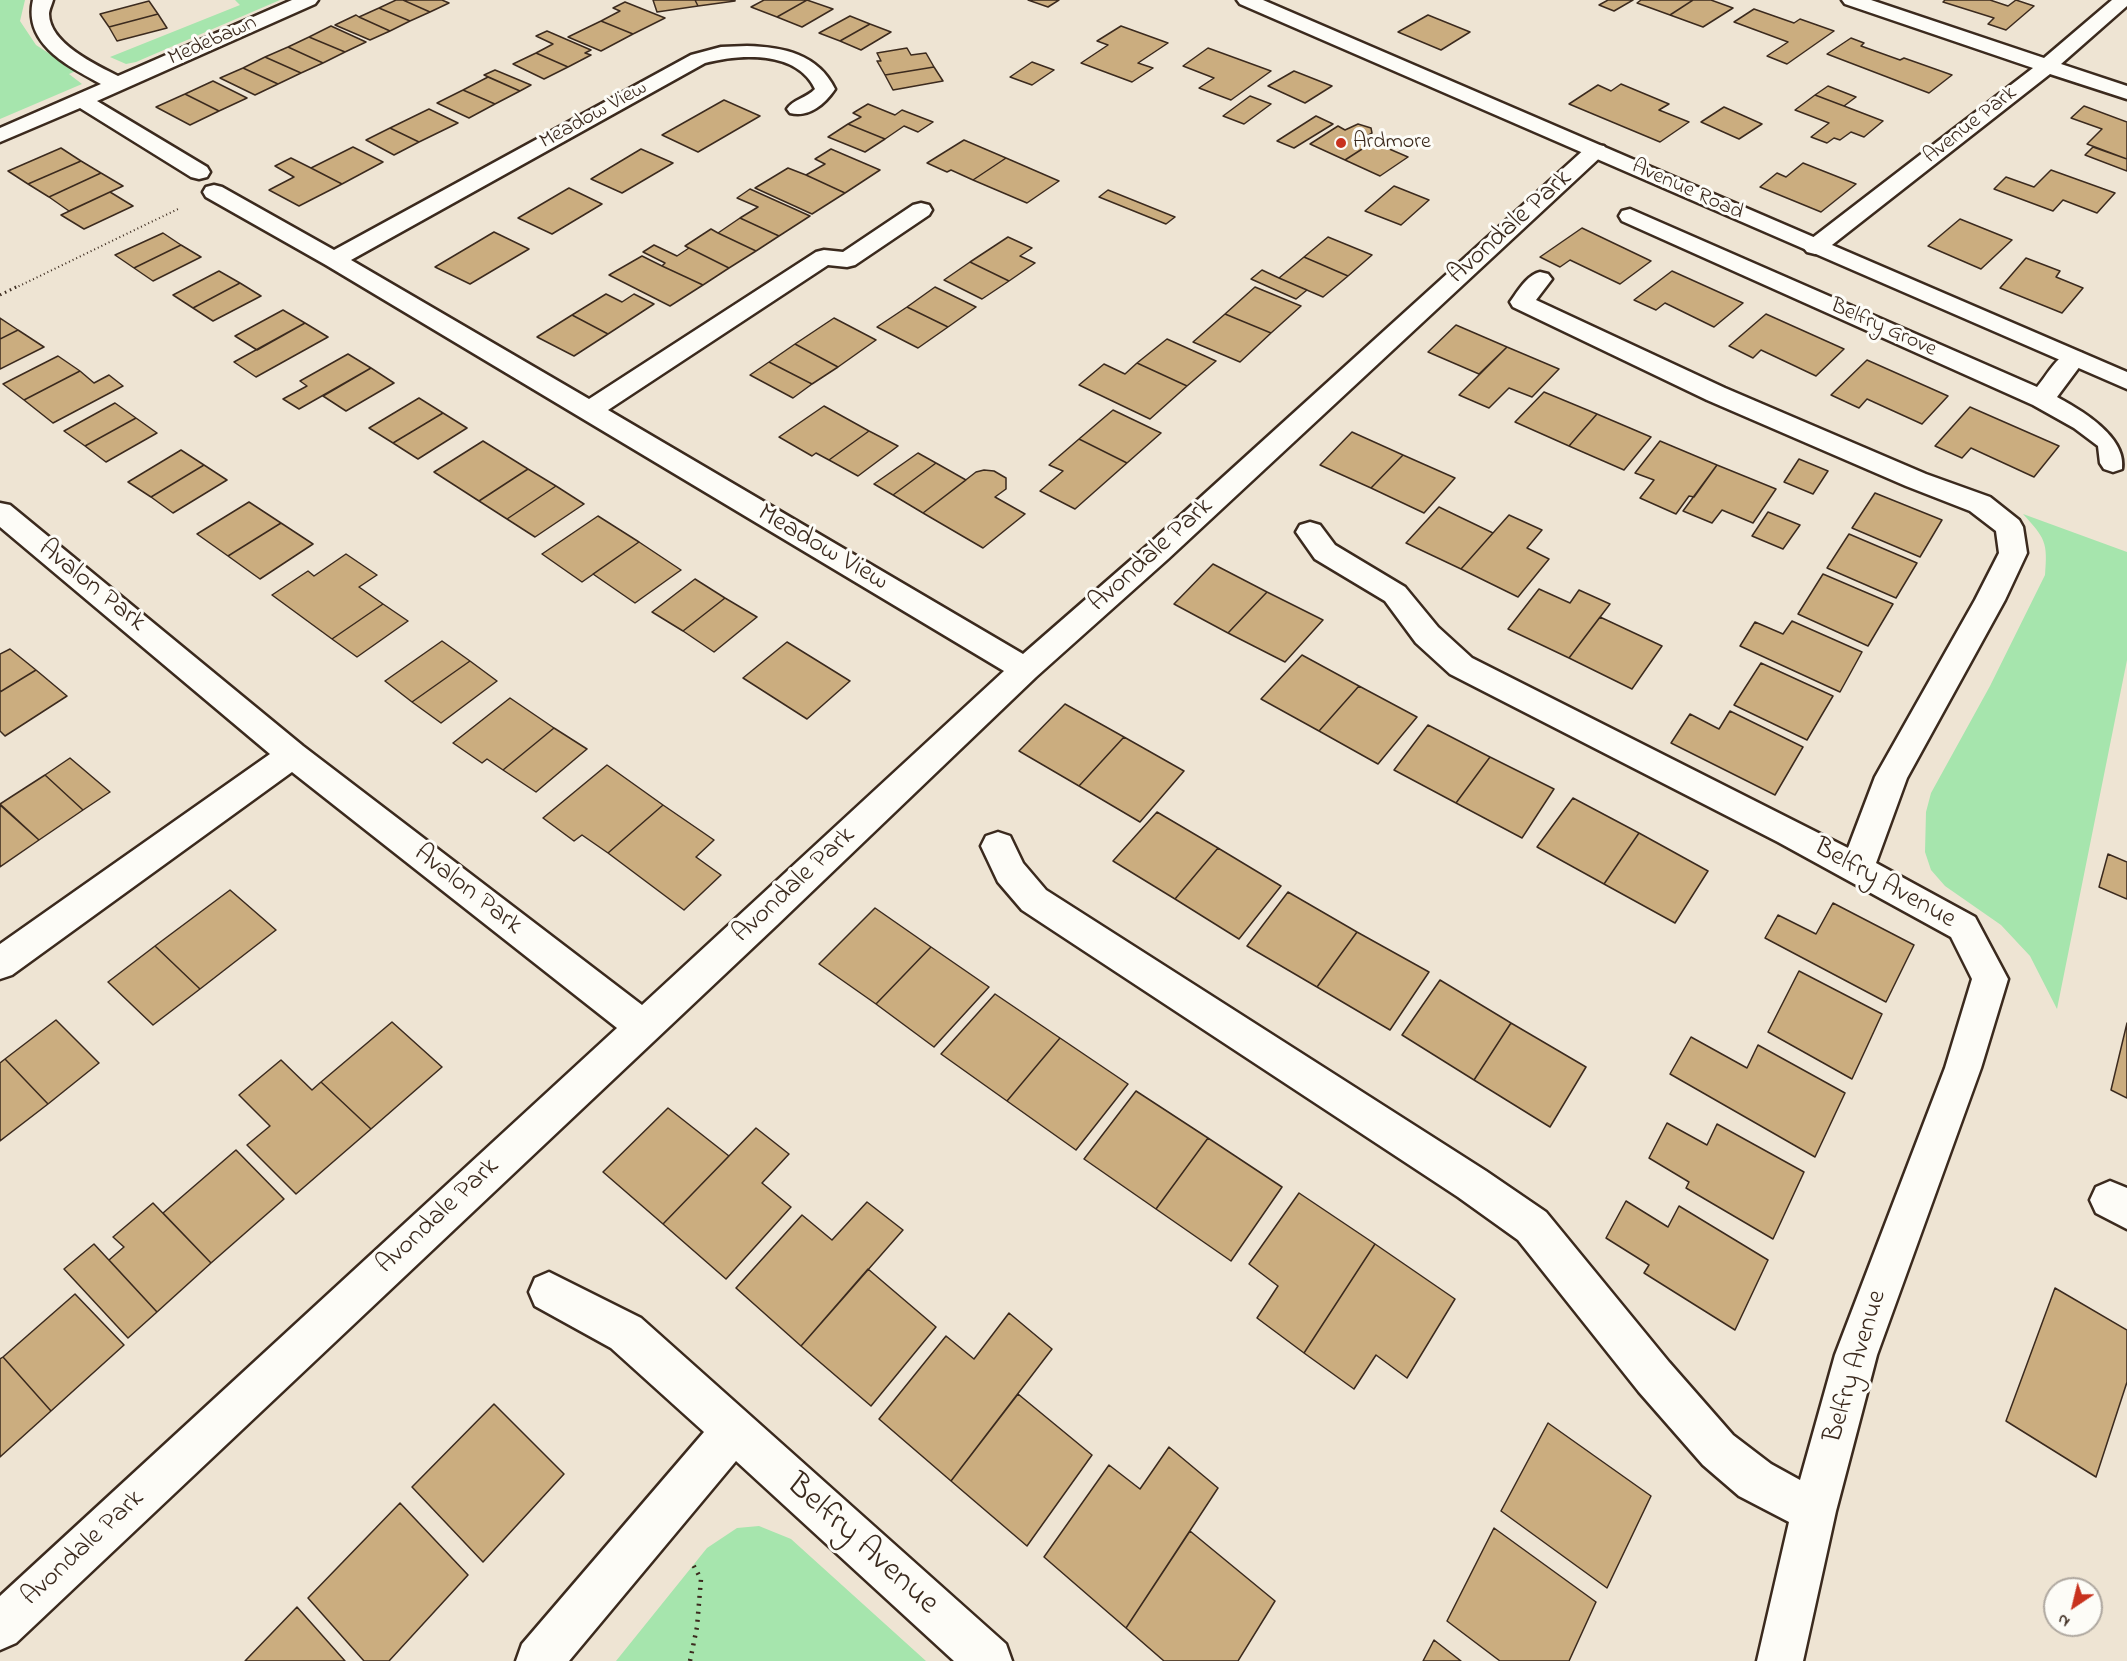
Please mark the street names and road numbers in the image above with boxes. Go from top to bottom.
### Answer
street label: Medebawn [165,11,261,73]
street label: Meadow View [536,76,652,156]
street label: Avenue Park [1919,81,2023,171]
street label: Avenue Road [1627,155,1747,227]
street label: Avondale Park [1442,164,1580,292]
street label: Belfry Grove [1826,294,1940,364]
street label: Avondale Park [1083,492,1221,620]
street label: Meadow View [751,499,893,599]
street label: Avalon Park [31,534,151,640]
street label: Avondale Park [727,821,863,951]
street label: Belfry Avenue [1807,833,1961,937]
street label: Avalon Park [406,839,528,943]
street label: Avondale Park [371,1152,507,1282]
street label: Belfry Avenue [1819,1287,1895,1447]
street label: Belfry Avenue [776,1467,946,1625]
street label: Avondale Park [16,1484,152,1614]

